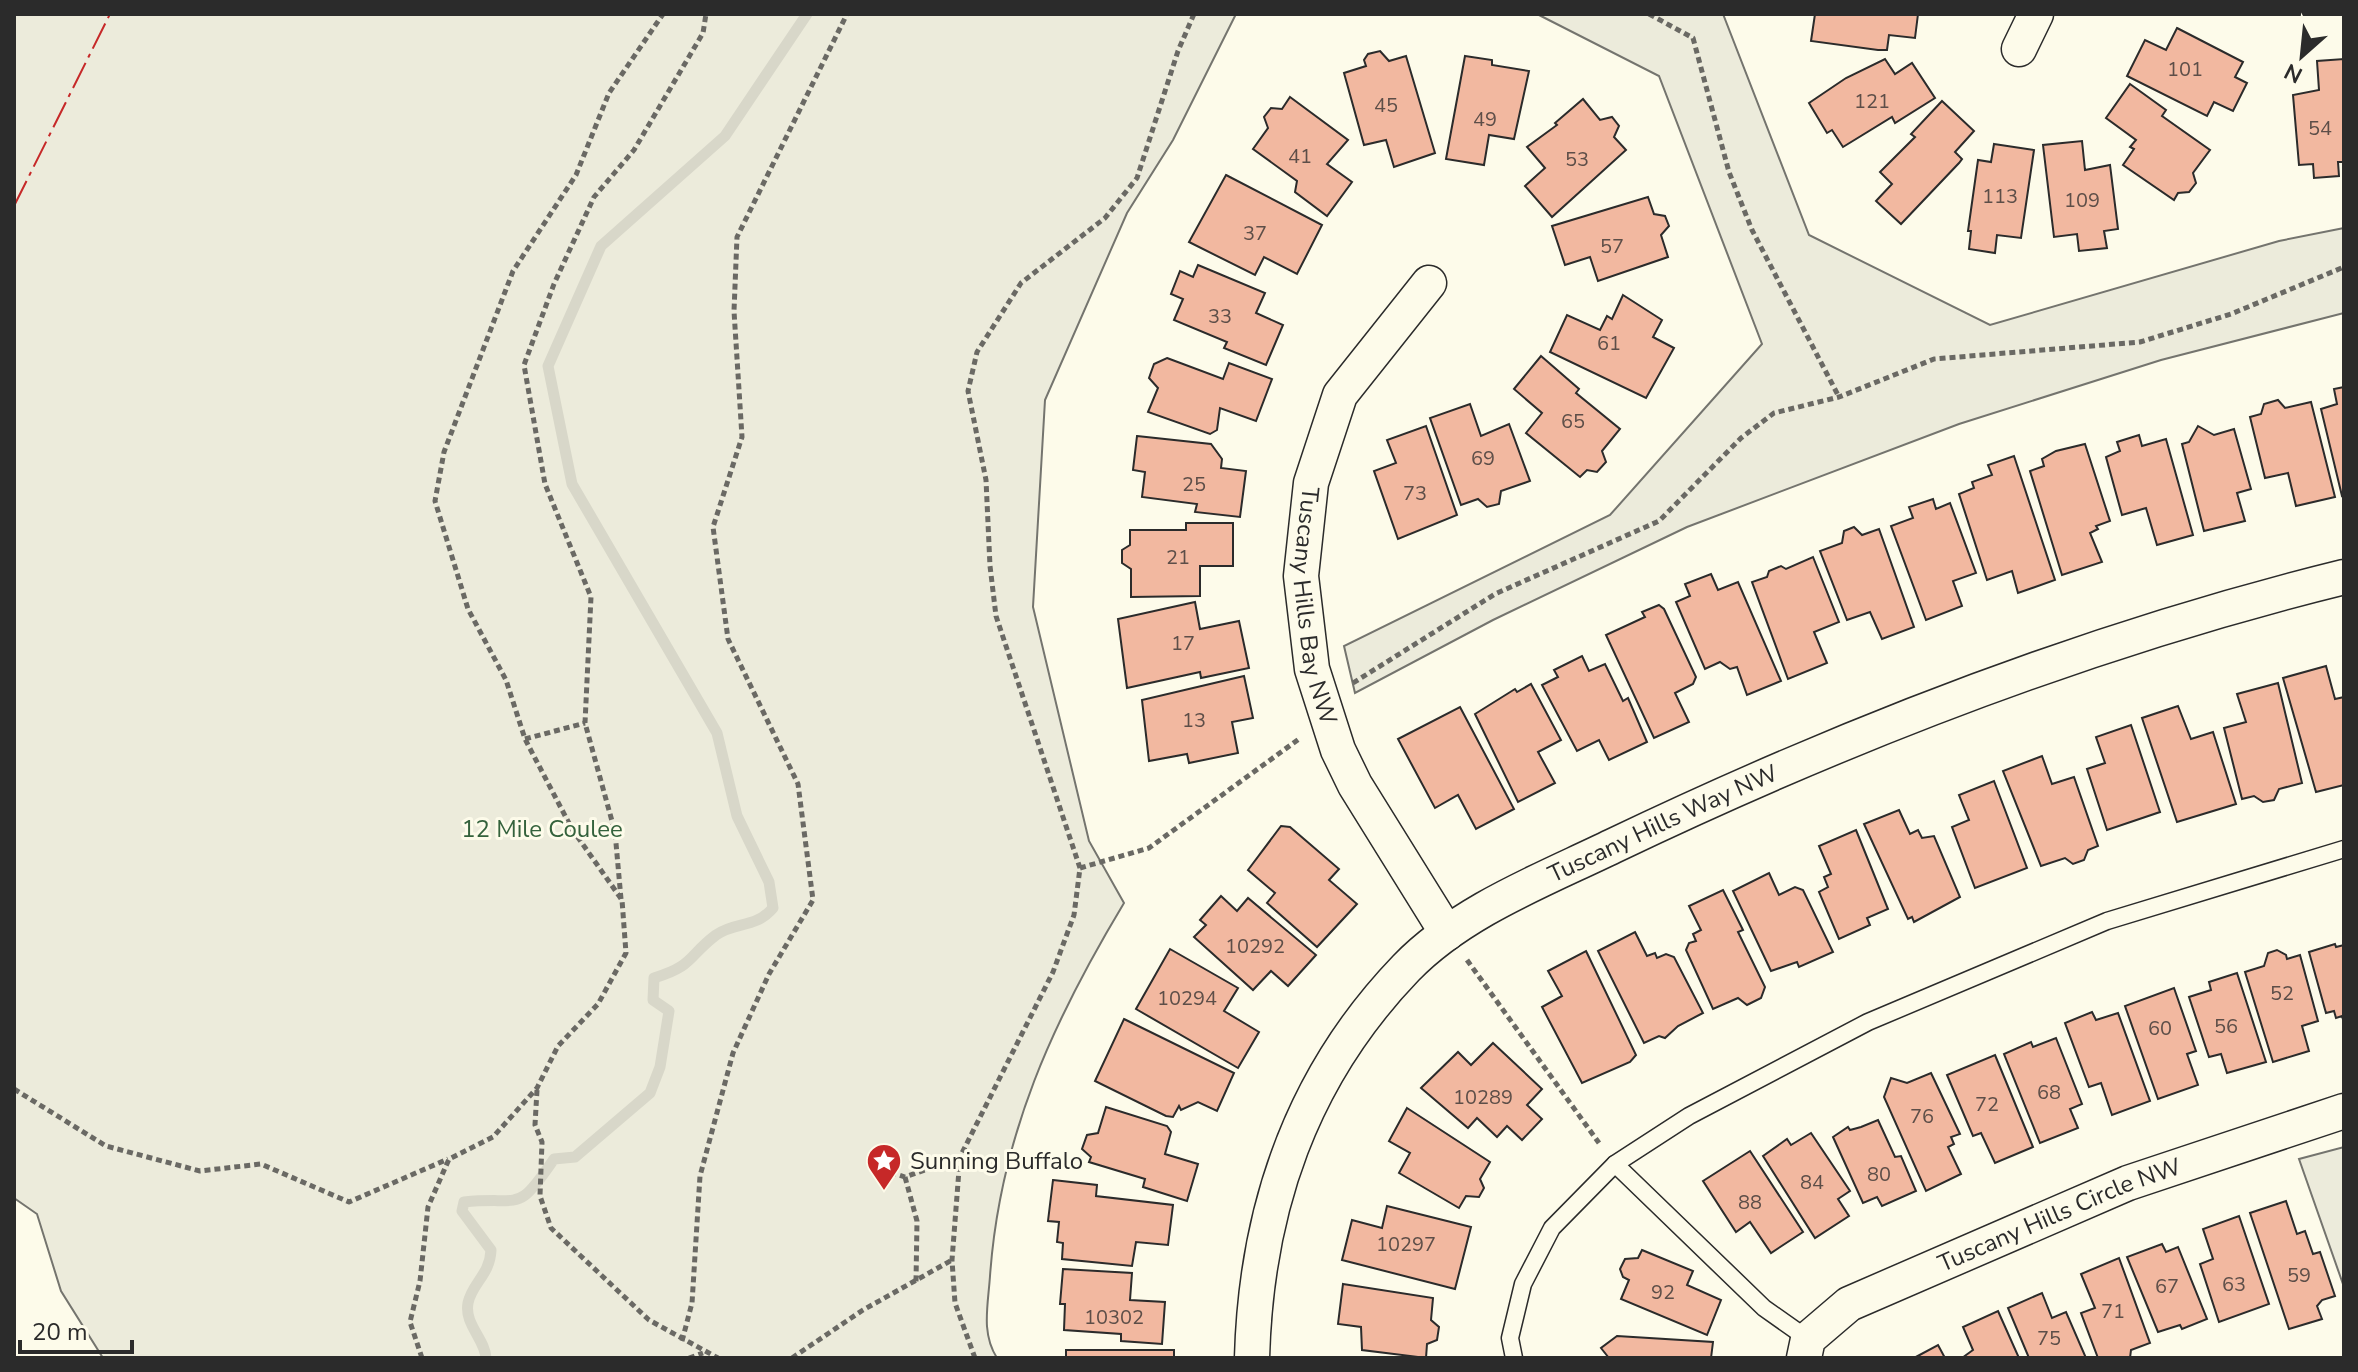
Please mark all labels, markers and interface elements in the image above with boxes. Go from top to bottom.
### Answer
north arrow [2262,16,2342,96]
house number: 101 [2167,56,2203,83]
text: N [2279,56,2308,90]
house number: 121 [1854,88,1890,115]
house number: 45 [1374,92,1398,119]
house number: 49 [1473,106,1497,133]
house number: 54 [2308,115,2332,142]
house number: 41 [1288,143,1312,170]
house number: 53 [1565,146,1589,173]
house number: 113 [1982,183,2018,210]
house number: 109 [2064,187,2100,214]
house number: 37 [1243,220,1267,247]
house number: 57 [1600,233,1624,260]
house number: 33 [1208,303,1232,330]
house number: 61 [1597,330,1621,357]
house number: 65 [1561,408,1585,435]
house number: 69 [1471,445,1495,472]
house number: 25 [1182,471,1206,498]
house number: 73 [1403,480,1427,507]
street label: Tuscany Hills Bay NW [1285,485,1345,729]
house number: 21 [1166,544,1190,571]
house number: 17 [1171,630,1195,657]
house number: 13 [1182,707,1206,734]
street label: Tuscany Hills Way NW [1543,757,1783,890]
park label: 12 Mile Coulee [461,813,623,845]
house number: 10292 [1225,933,1285,960]
house number: 52 [2270,980,2294,1007]
house number: 10294 [1157,985,1217,1012]
house number: 56 [2214,1013,2238,1040]
house number: 60 [2148,1015,2172,1042]
house number: 68 [2037,1079,2061,1106]
house number: 10289 [1453,1084,1513,1111]
house number: 72 [1975,1091,1999,1118]
house number: 76 [1910,1103,1934,1130]
place icon: Sunning Buffalo [865,1142,903,1192]
place label: Sunning Buffalo [910,1145,1083,1177]
street label: Tuscany Hills Circle NW [1933,1150,2185,1280]
house number: 80 [1867,1161,1891,1188]
house number: 84 [1800,1169,1824,1196]
house number: 88 [1738,1189,1762,1216]
house number: 10297 [1376,1231,1436,1258]
house number: 59 [2287,1262,2311,1289]
house number: 63 [2222,1271,2246,1298]
house number: 67 [2155,1273,2179,1300]
house number: 92 [1651,1279,1675,1306]
house number: 71 [2101,1298,2125,1325]
scale bar [20,1304,132,1354]
house number: 10302 [1084,1304,1144,1331]
text: 20 m [32,1316,88,1348]
house number: 75 [2037,1325,2061,1352]

